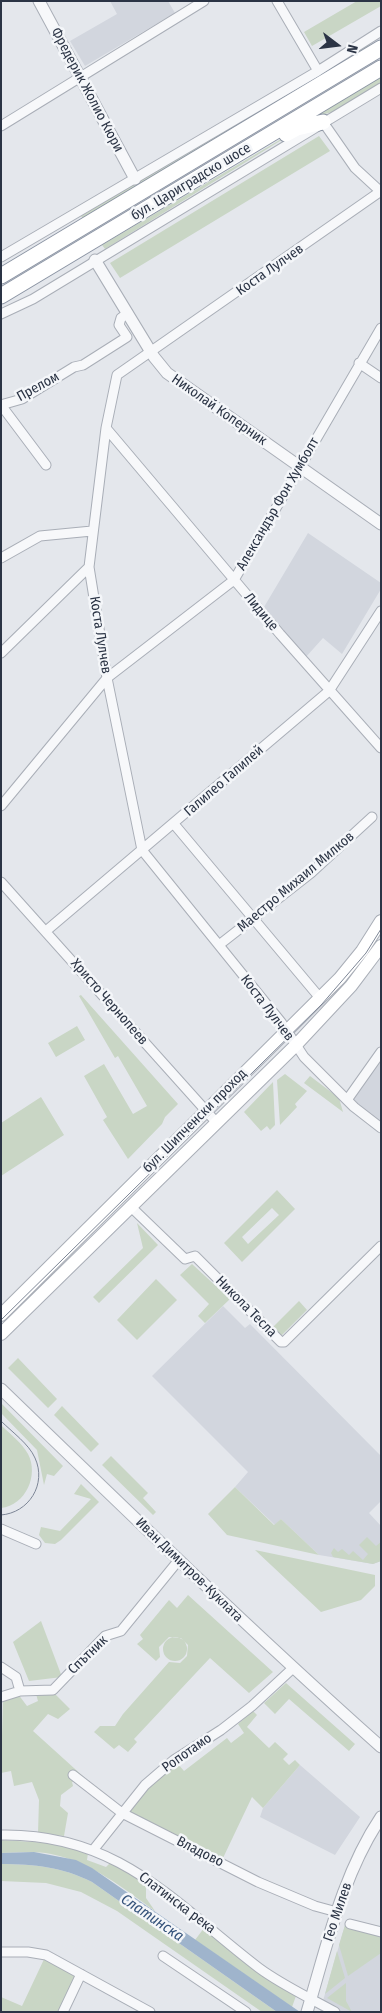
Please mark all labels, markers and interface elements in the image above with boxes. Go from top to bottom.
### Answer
north arrow [312,20,362,70]
street label: Фредерик Жолио Кюри [47,25,127,155]
text: N [343,43,361,55]
street label: бул. Цариградско шосе [128,140,254,224]
street label: Коста Лулчев [233,241,307,299]
street label: Прелом [14,369,62,405]
street label: Николай Коперник [168,371,270,449]
street label: Александър Фон Хумболт [233,435,323,573]
street label: Лидице [240,590,282,634]
street label: Коста Лулчев [86,595,114,675]
street label: Галилео Галилей [181,742,267,820]
street label: Маестро Михаил Милков [234,828,358,936]
street label: Христо Чернопеев [67,955,151,1049]
street label: Коста Лулчев [237,972,297,1044]
street label: бул. Шипченски проход [139,1065,251,1177]
street label: Никола Тесла [212,1273,280,1341]
street label: Иван Димитров-Куклата [132,1514,246,1626]
street label: Спътник [65,1632,111,1678]
street label: Ропотамо [159,1730,215,1776]
street label: Владово [174,1833,226,1871]
street label: Слатинска река [135,1869,219,1937]
street label: Гео Милев [320,1880,356,1944]
water label: Слатинска [117,1891,187,1945]

